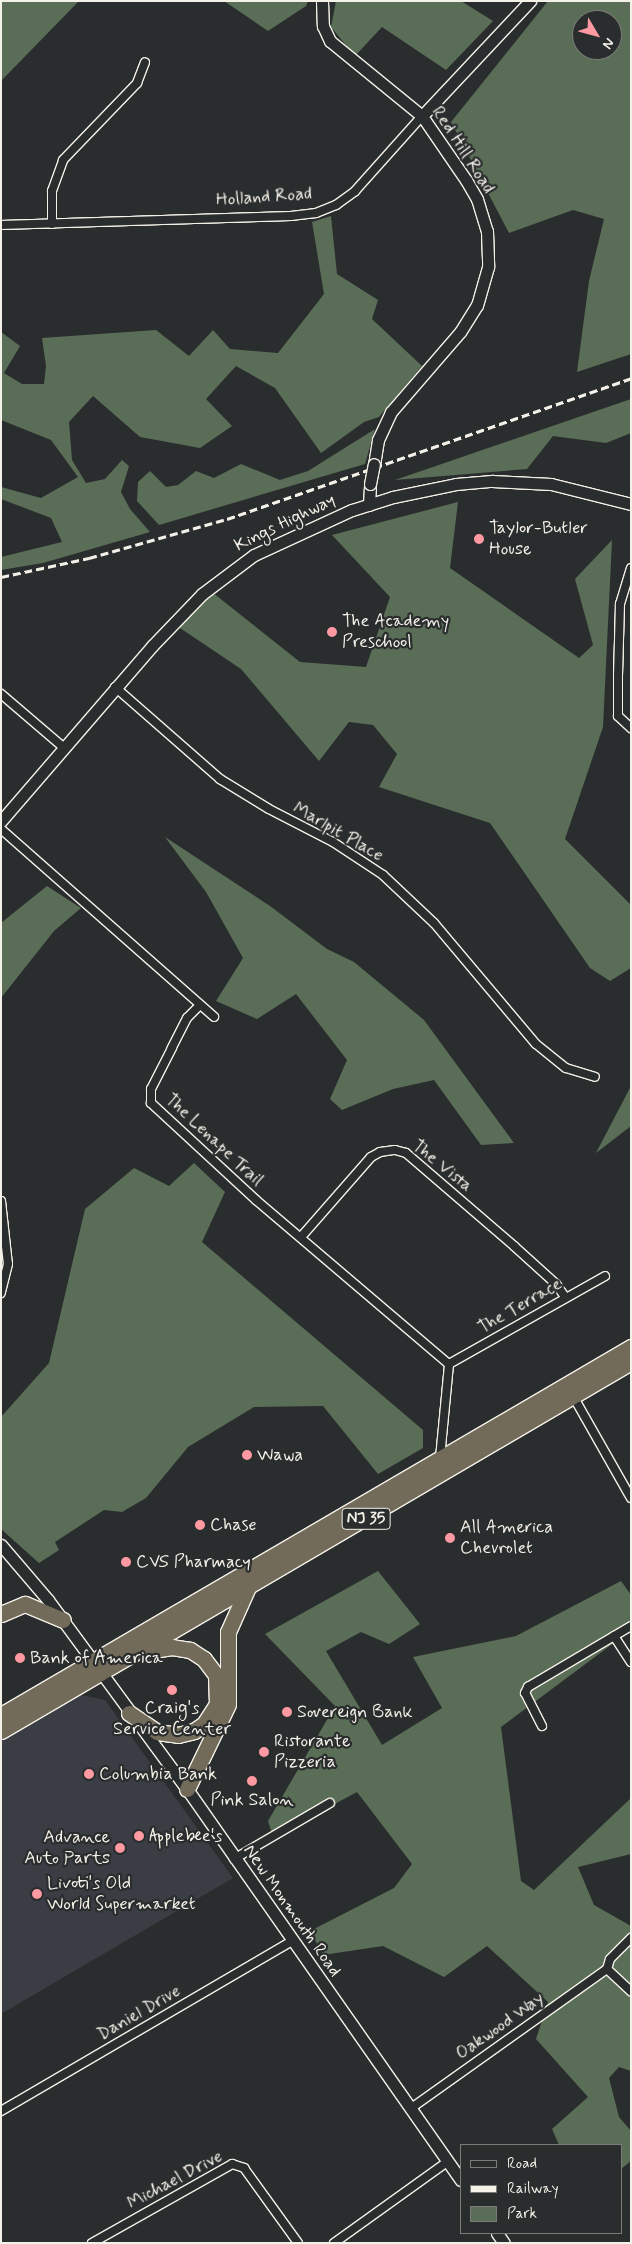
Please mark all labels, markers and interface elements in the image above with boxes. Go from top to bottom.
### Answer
north arrow [572,10,622,60]
text: N [598,34,618,53]
street label: Red Hill Road [427,103,499,197]
street label: Holland Road [216,183,312,211]
street label: Kings Highway [230,489,340,557]
place label: Taylor-Butler House [489,518,588,560]
marker: Taylor-Butler House [473,533,485,545]
place label: The Academy Preschool [342,611,447,654]
marker: The Academy Preschool [326,626,338,638]
street label: Marlpit Place [290,798,386,866]
street label: The Lenape Trail [161,1090,267,1190]
street label: The Vista [408,1136,476,1196]
street label: The Terrace [476,1275,564,1337]
place label: Wawa [257,1444,303,1466]
marker: Wawa [241,1449,253,1461]
road number: NJ 35 [341,1506,391,1532]
place label: Chase [210,1514,257,1536]
place label: All America Chevrolet [460,1517,548,1560]
marker: Chase [194,1519,206,1531]
marker: All America Chevrolet [444,1532,456,1544]
place label: CVS Pharmacy [136,1551,251,1573]
marker: CVS Pharmacy [120,1556,132,1568]
place label: Bank of America [30,1647,157,1669]
marker: Bank of America [14,1652,26,1664]
marker: Craig's Service Center [166,1684,178,1696]
place label: Craig's Service Center [115,1698,229,1740]
place label: Sovereign Bank [297,1701,412,1723]
marker: Sovereign Bank [281,1706,293,1718]
place label: Ristorante Pizzeria [274,1731,350,1774]
marker: Ristorante Pizzeria [258,1746,270,1758]
place label: Columbia Bank [99,1763,217,1785]
marker: Columbia Bank [83,1768,95,1780]
marker: Pink Salon [246,1775,258,1787]
place label: Pink Salon [210,1789,294,1811]
place label: Applebee's [149,1825,223,1847]
place label: Advance Auto Parts [28,1827,110,1870]
marker: Applebee's [133,1830,145,1842]
street label: New Monmouth Road [236,1838,348,1984]
marker: Advance Auto Parts [114,1842,126,1854]
place label: Livoti's Old World Supermarket [47,1873,198,1916]
marker: Livoti's Old World Supermarket [31,1888,43,1900]
street label: Daniel Drive [94,1981,184,2045]
street label: Oakwood Way [451,1987,549,2065]
legend [460,2144,622,2234]
street label: Michael Drive [124,2146,226,2214]
text: Road [507,2154,537,2174]
text: Railway [507,2179,559,2199]
text: Park [507,2204,537,2224]

